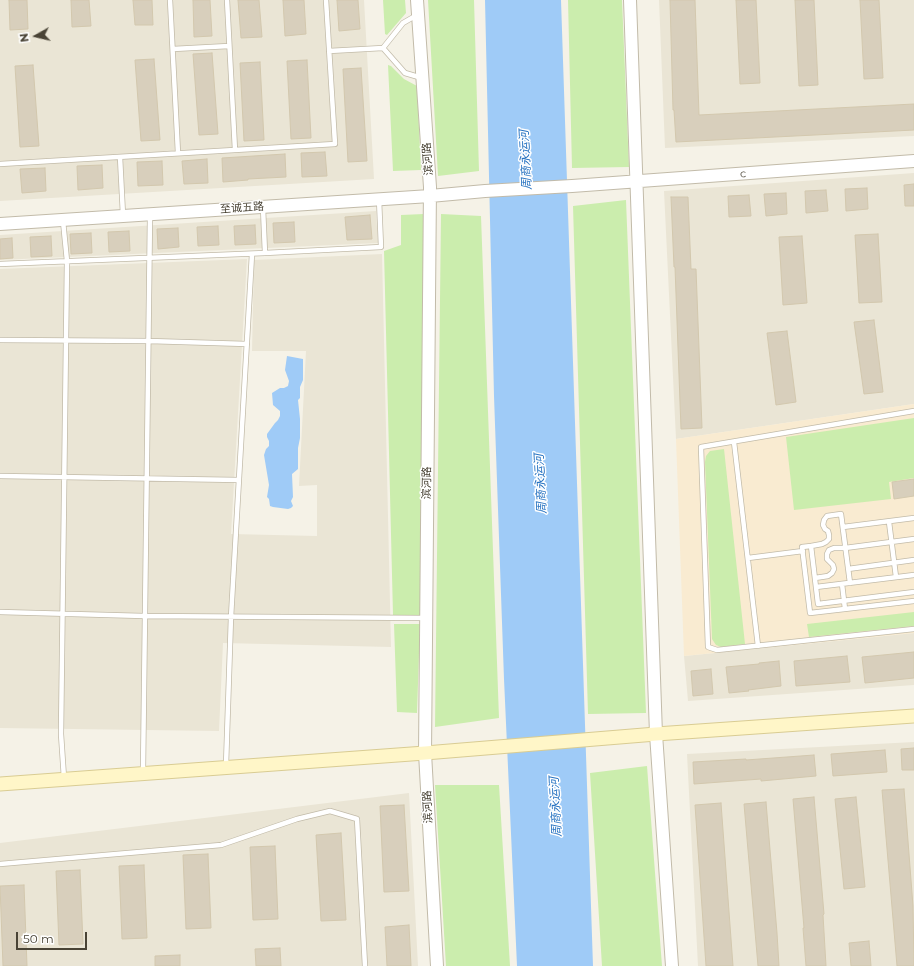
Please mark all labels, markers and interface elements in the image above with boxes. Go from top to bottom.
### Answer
north arrow [16,16,56,56]
text: N [17,32,32,43]
water label: 周商永运河 [517,130,535,190]
street label: 滨河路 [420,142,436,176]
street label: c [739,167,747,181]
street label: 至诚五路 [220,200,264,216]
water label: 周商永运河 [532,454,550,514]
street label: 滨河路 [420,466,434,500]
water label: 周商永运河 [547,777,565,837]
street label: 滨河路 [421,790,435,824]
scale bar [18,924,89,950]
text: 50 m [23,931,54,946]

